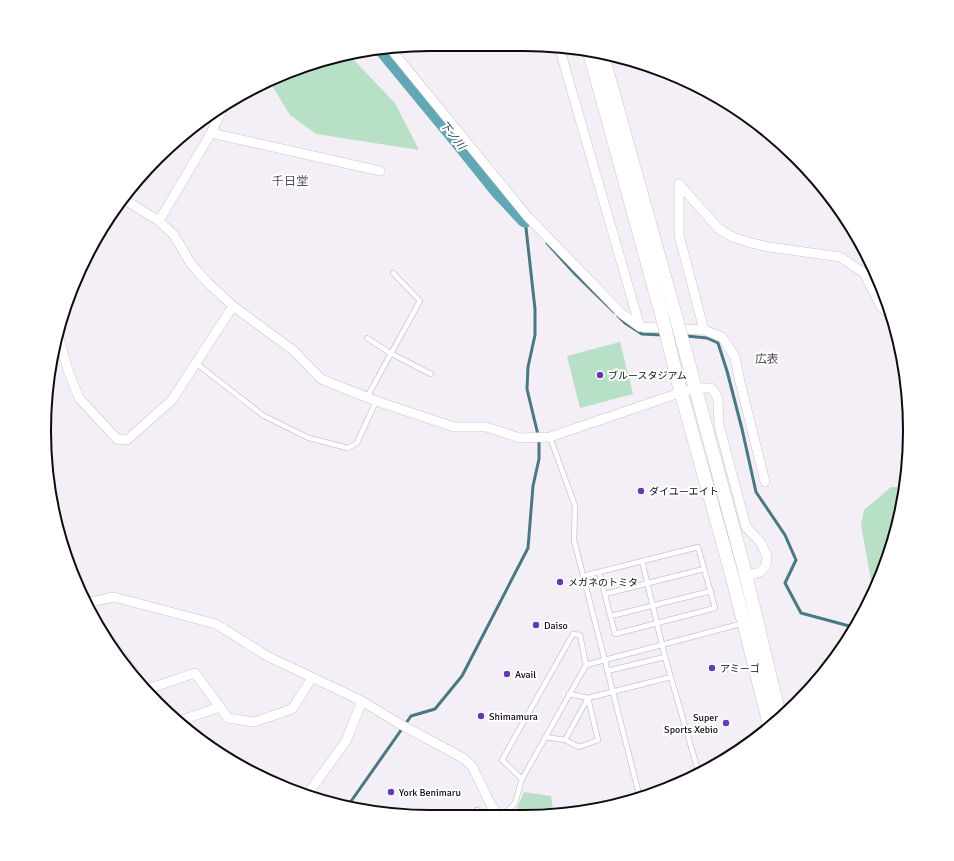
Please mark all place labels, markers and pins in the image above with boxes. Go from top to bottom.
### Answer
marker: ブルースタジアム [595,370,605,380]
place label: ブルースタジアム [608,370,687,382]
marker: ダイユーエイト [636,486,646,496]
place label: ダイユーエイト [649,486,719,498]
marker: メガネのトミタ [555,577,565,587]
place label: メガネのトミタ [568,577,638,589]
marker: Daiso [531,620,541,630]
place label: Daiso [544,620,568,632]
marker: アミーゴ [707,663,717,673]
place label: アミーゴ [720,663,760,675]
marker: Avail [502,669,512,679]
place label: Avail [515,669,536,681]
marker: Shimamura [476,711,486,721]
place label: Shimamura [489,711,538,723]
place label: Super Sports Xebio [664,712,718,736]
marker: Super Sports Xebio [721,718,731,728]
marker: York Benimaru [386,787,396,797]
place label: York Benimaru [399,787,461,799]

